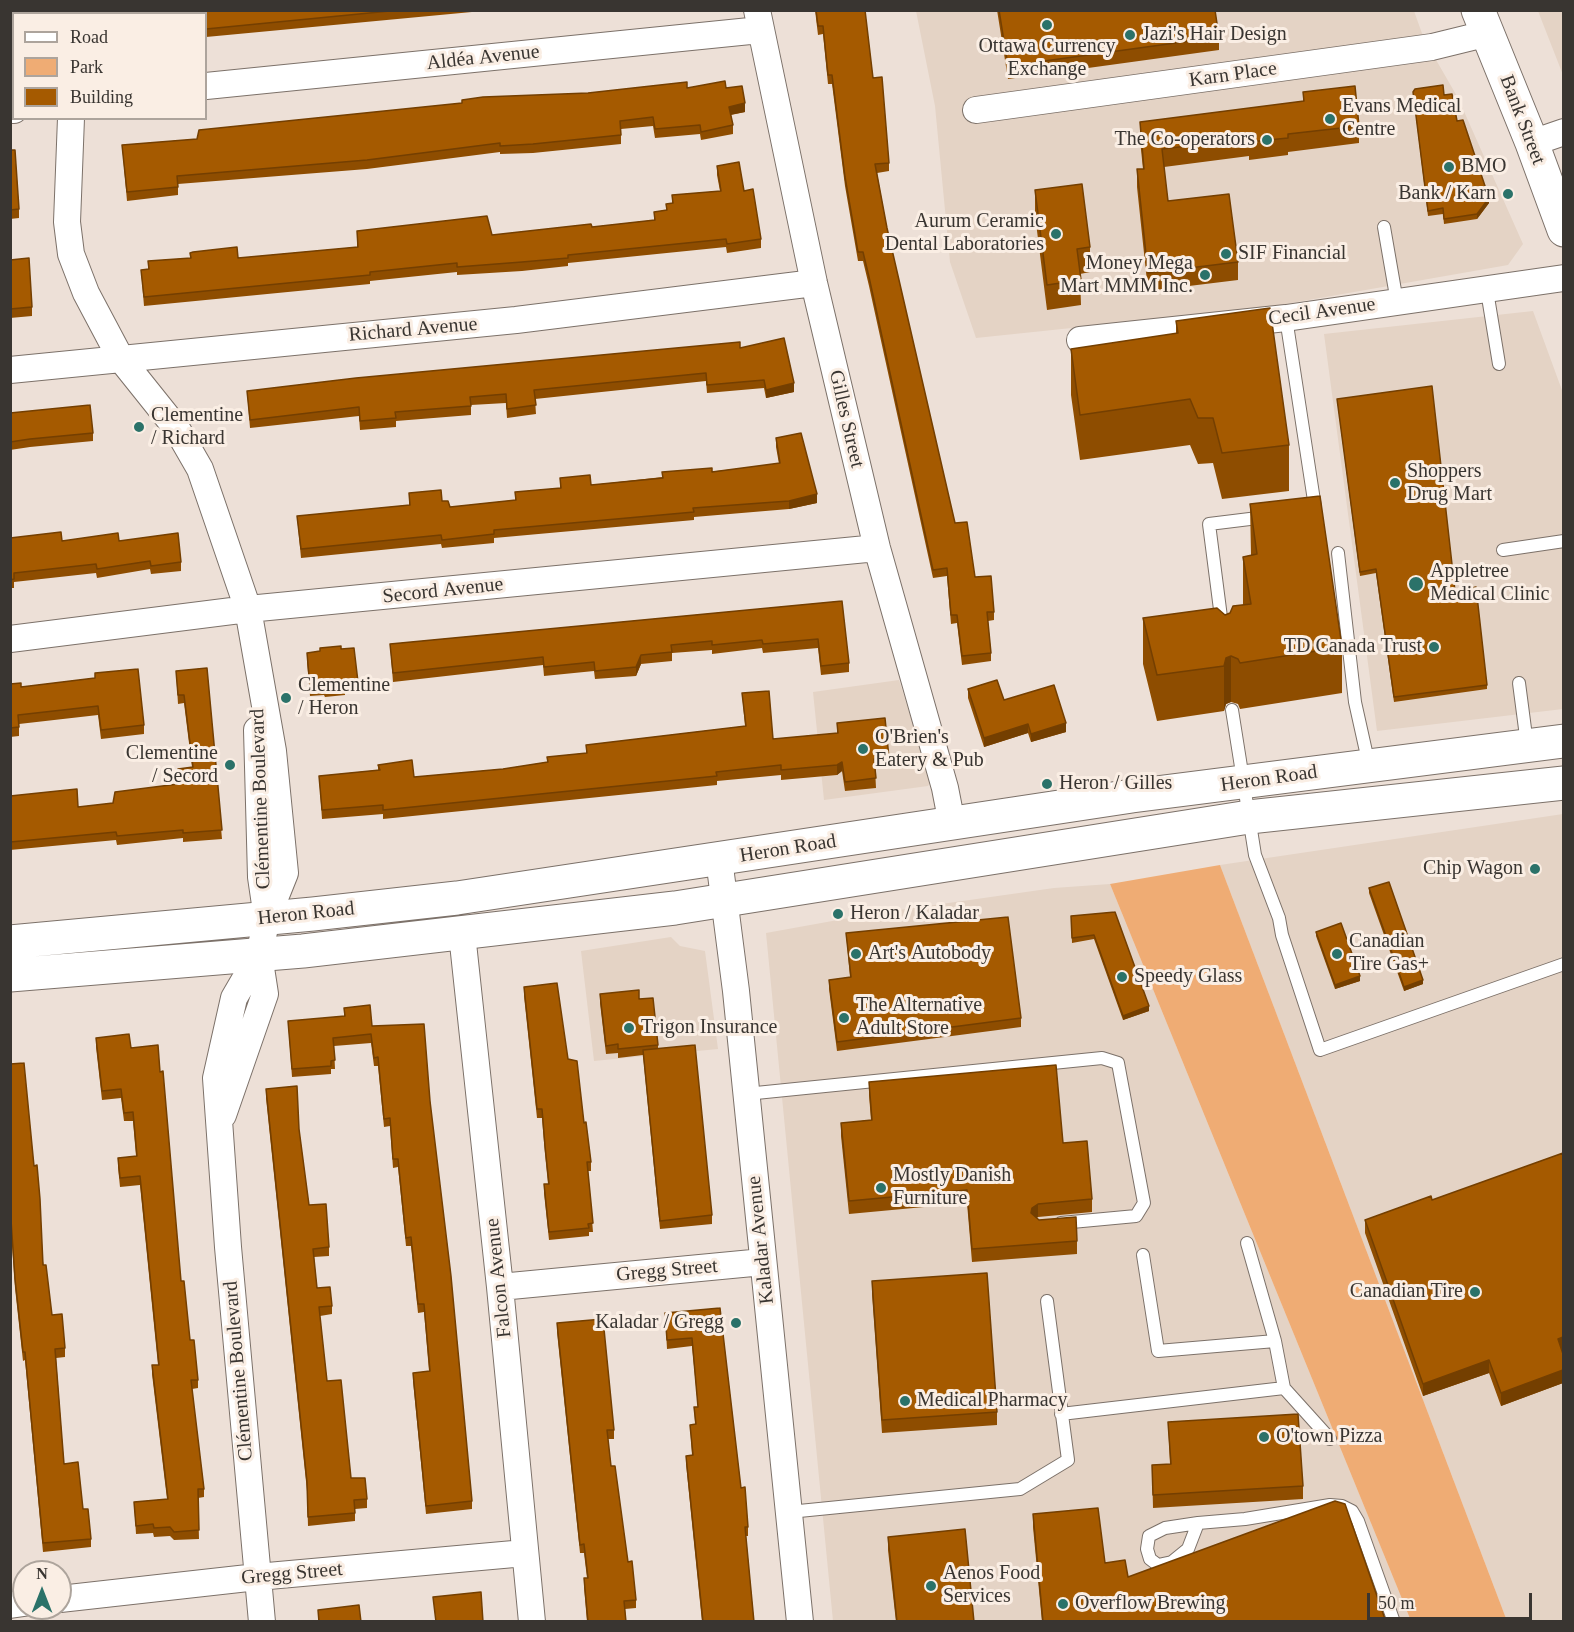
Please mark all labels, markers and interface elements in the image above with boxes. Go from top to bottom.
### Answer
legend [12,12,207,120]
marker: Ottawa Currency Exchange [1040,18,1054,32]
place label: Jazi's Hair Design [1142,23,1287,47]
text: Road [70,27,108,47]
marker: Jazi's Hair Design [1123,28,1137,42]
place label: Ottawa Currency Exchange [978,35,1116,82]
street label: Aldéa Avenue [425,40,541,76]
text: Park [70,57,103,77]
street label: Karn Place [1188,57,1278,93]
street label: Bank Street [1494,72,1550,168]
text: Building [70,87,133,107]
place label: Evans Medical Centre [1342,95,1461,142]
marker: Evans Medical Centre [1323,112,1337,126]
place label: The Co-operators [1114,128,1255,152]
marker: The Co-operators [1260,133,1274,147]
place label: BMO [1461,155,1507,179]
marker: BMO [1442,160,1456,174]
place label: Bank / Karn [1398,182,1496,206]
marker: Bank / Karn [1501,187,1515,201]
place label: Aurum Ceramic Dental Laboratories [885,210,1044,257]
marker: Aurum Ceramic Dental Laboratories [1049,227,1063,241]
place label: SIF Financial [1238,242,1346,266]
marker: SIF Financial [1219,247,1233,261]
place label: Money Mega Mart MMM Inc. [1060,252,1193,299]
marker: Money Mega Mart MMM Inc. [1198,268,1212,282]
street label: Cecil Avenue [1267,293,1377,331]
street label: Richard Avenue [348,312,478,348]
street label: Gilles Street [823,368,869,470]
place label: Clementine / Richard [151,404,243,451]
marker: Clementine / Richard [132,420,146,434]
place label: Shoppers Drug Mart [1407,460,1492,507]
marker: Shoppers Drug Mart [1388,476,1402,490]
place label: Appletree Medical Clinic [1430,560,1549,607]
street label: Secord Avenue [381,573,505,609]
marker: Appletree Medical Clinic [1407,575,1425,593]
place label: TD Canada Trust [1284,635,1422,659]
marker: TD Canada Trust [1427,640,1441,654]
place label: Clementine / Heron [298,674,390,721]
marker: Clementine / Heron [279,691,293,705]
street label: Clémentine Boulevard [246,708,276,890]
place label: O'Brien's Eatery & Pub [875,726,984,773]
place label: Clementine / Secord [126,742,218,789]
marker: O'Brien's Eatery & Pub [856,742,870,756]
marker: Clementine / Secord [223,758,237,772]
street label: Heron Road [1219,760,1319,798]
place label: Heron / Gilles [1059,772,1172,796]
marker: Heron / Gilles [1040,777,1054,791]
street label: Heron Road [738,830,838,868]
place label: Chip Wagon [1423,857,1523,881]
marker: Chip Wagon [1528,862,1542,876]
street label: Heron Road [256,897,356,931]
place label: Heron / Kaladar [850,902,979,926]
marker: Heron / Kaladar [831,907,845,921]
place label: Canadian Tire Gas+ [1349,930,1429,977]
place label: Art's Autobody [868,942,991,966]
marker: Art's Autobody [849,947,863,961]
marker: Canadian Tire Gas+ [1330,947,1344,961]
place label: Speedy Glass [1134,965,1242,989]
marker: Speedy Glass [1115,970,1129,984]
place label: The Alternative Adult Store [856,994,982,1041]
marker: The Alternative Adult Store [837,1011,851,1025]
place label: Trigon Insurance [641,1016,777,1040]
marker: Trigon Insurance [622,1021,636,1035]
place label: Mostly Danish Furniture [893,1164,1011,1211]
street label: Kaladar Avenue [742,1175,780,1305]
marker: Mostly Danish Furniture [874,1181,888,1195]
street label: Falcon Avenue [481,1217,517,1339]
street label: Gregg Street [615,1255,719,1287]
street label: Clémentine Boulevard [219,1280,259,1462]
place label: Canadian Tire [1350,1280,1463,1304]
marker: Canadian Tire [1468,1285,1482,1299]
place label: Kaladar / Gregg [595,1311,724,1335]
marker: Kaladar / Gregg [729,1316,743,1330]
place label: Medical Pharmacy [917,1389,1067,1413]
marker: Medical Pharmacy [898,1394,912,1408]
place label: O'town Pizza [1276,1425,1382,1449]
marker: O'town Pizza [1257,1430,1271,1444]
street label: Gregg Street [240,1558,344,1590]
north arrow [12,1560,72,1620]
place label: Aenos Food Services [943,1562,1040,1609]
text: N [36,1565,48,1582]
marker: Aenos Food Services [924,1579,938,1593]
scale bar [1370,1581,1535,1619]
place label: Overflow Brewing [1075,1592,1226,1616]
text: 50 m [1378,1593,1415,1613]
marker: Overflow Brewing [1056,1597,1070,1611]

